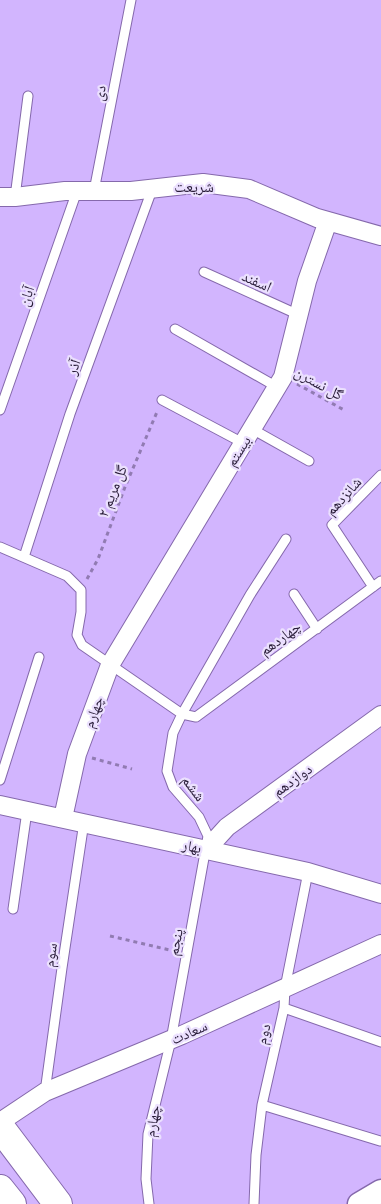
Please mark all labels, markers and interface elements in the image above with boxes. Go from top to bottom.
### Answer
street label: دی [88,84,111,103]
street label: شریعت [174,177,214,196]
street label: اسفند [239,266,275,296]
street label: آبان [14,282,40,309]
street label: آذر [61,355,85,379]
street label: گل نسترن [291,362,347,405]
street label: بیستم [221,432,256,470]
street label: گل مریم ۲ [93,462,132,520]
street label: شانزدهم [321,473,366,520]
street label: چهاردهم [256,616,305,660]
street label: چهارم [79,693,109,731]
street label: دوازدهم [268,759,316,802]
street label: ششم [177,771,210,805]
street label: بهار [180,834,203,857]
street label: پنجم [163,927,188,957]
street label: سوم [39,942,62,968]
street label: سعادت [168,1016,210,1048]
street label: دوم [251,1022,276,1046]
street label: چهارم [140,1103,165,1139]

